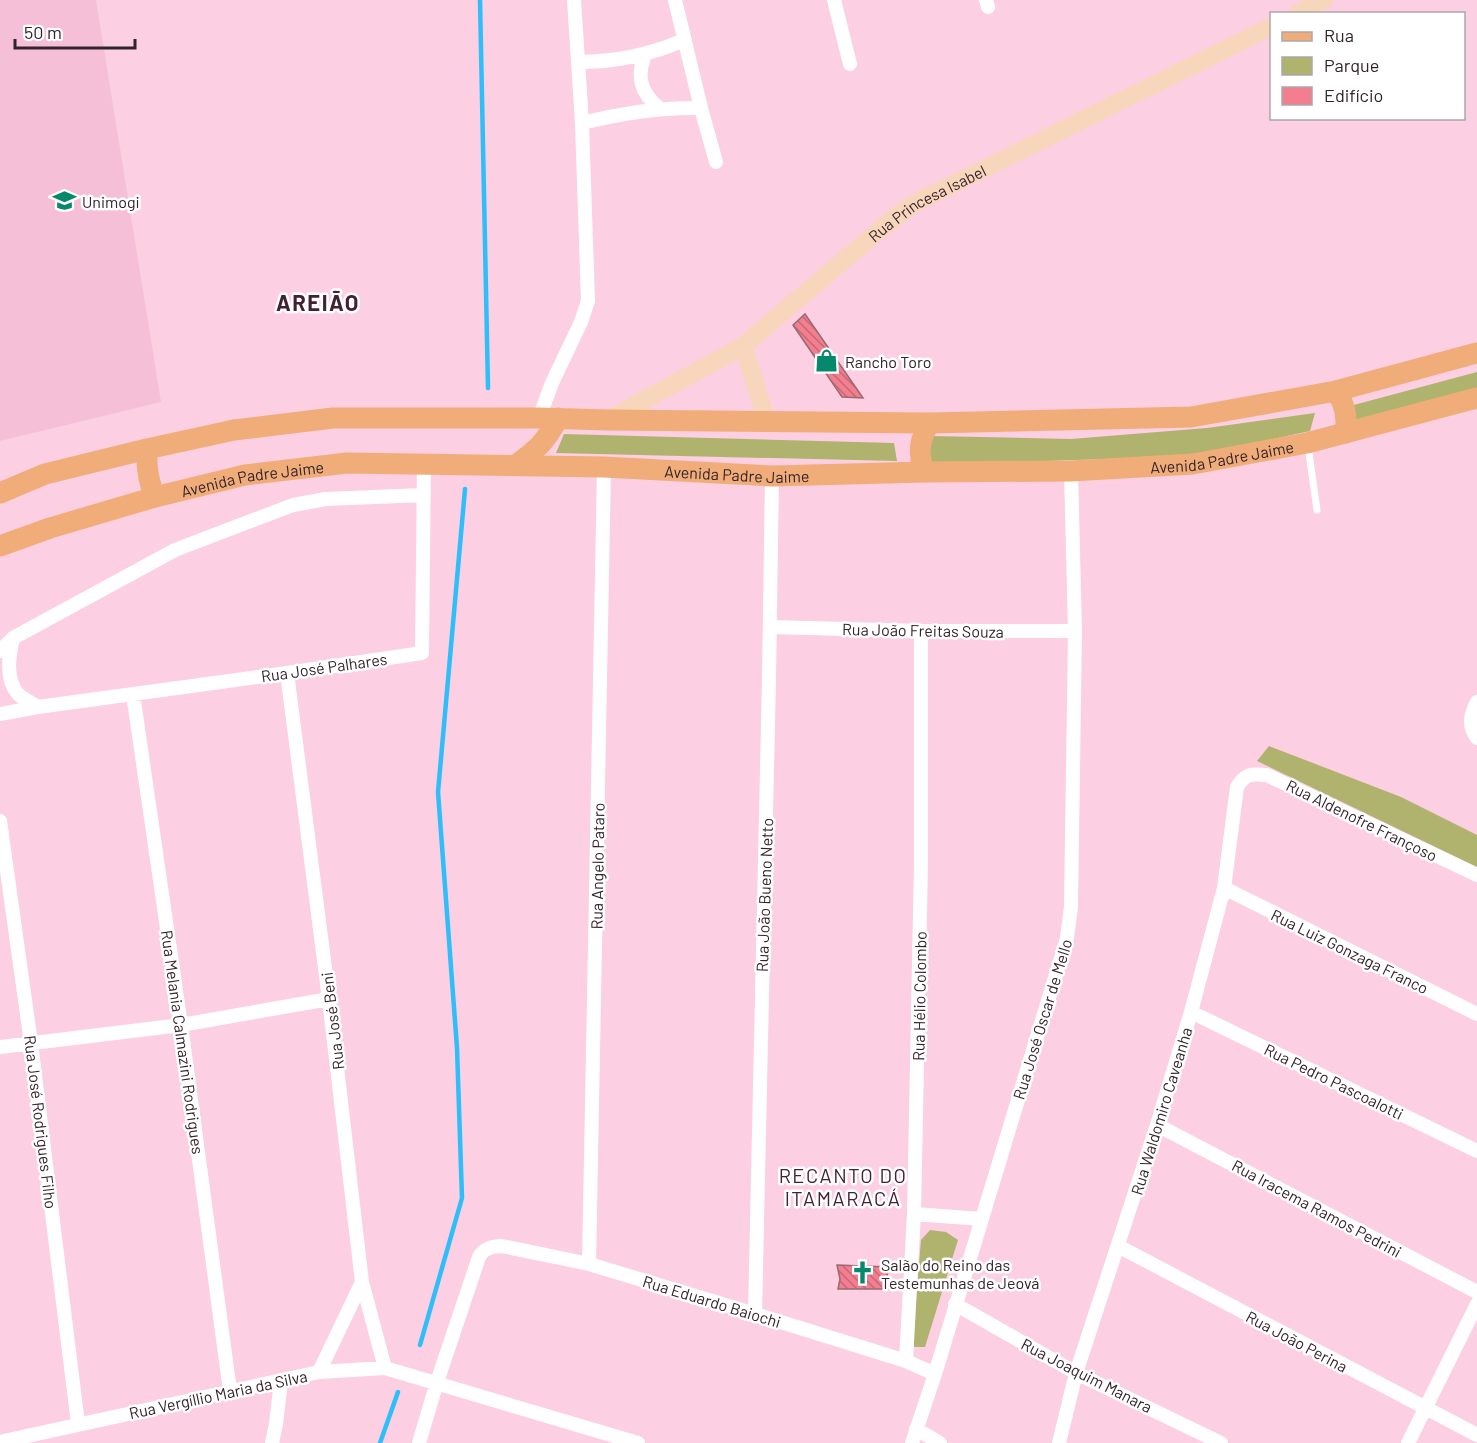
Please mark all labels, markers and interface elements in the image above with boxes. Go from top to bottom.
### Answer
scale bar [15,12,135,50]
legend [1270,12,1465,120]
text: 50 m [24,21,62,43]
text: Rua [1324,24,1354,46]
text: Parque [1324,54,1379,76]
text: Edifício [1324,84,1383,106]
street label: Rua Princesa Isabel [864,160,989,245]
school or university icon: Unimogi [51,188,77,214]
place label: Unimogi [82,192,140,211]
district label: AREIÃO [276,289,360,315]
shop icon: Rancho Toro [814,348,840,374]
place label: Rancho Toro [845,352,931,371]
street label: Avenida Padre Jaime [1150,436,1295,476]
street label: Avenida Padre Jaime [179,456,325,500]
street label: Avenida Padre Jaime [664,461,809,486]
street label: Rua João Freitas Souza [842,619,1004,641]
street label: Rua José Palhares [260,649,388,685]
street label: Rua Aldenofre Françoso [1283,775,1441,865]
street label: Rua Angelo Pataro [586,802,608,930]
street label: Rua João Bueno Netto [752,818,776,972]
street label: Rua Luiz Gonzaga Franco [1268,905,1432,997]
street label: Rua Melania Calmazini Rodrigues [158,929,208,1155]
street label: Rua Hélio Colombo [908,931,930,1061]
street label: Rua José Oscar de Mello [1009,936,1075,1102]
street label: Rua José Beni [317,971,347,1071]
street label: Rua Waldomiro Caveanha [1126,1025,1196,1197]
street label: Rua José Rodrigues Filho [21,1034,61,1210]
street label: Rua Pedro Pascoalotti [1261,1039,1407,1123]
street label: Rua Iracema Ramos Pedrini [1229,1155,1405,1261]
district label: RECANTO DO ITAMARACÁ [779,1163,907,1210]
place label: Salão do Reino das Testemunhas de Jeová [881,1255,1039,1292]
church icon: Salão do Reino das Testemunhas de Jeová [850,1260,876,1286]
street label: Rua Eduardo Baiochi [641,1271,783,1331]
street label: Rua João Perina [1243,1306,1351,1376]
street label: Rua Joaquim Manara [1018,1334,1156,1416]
street label: Rua Vergíllio Maria da Silva [127,1366,309,1422]

